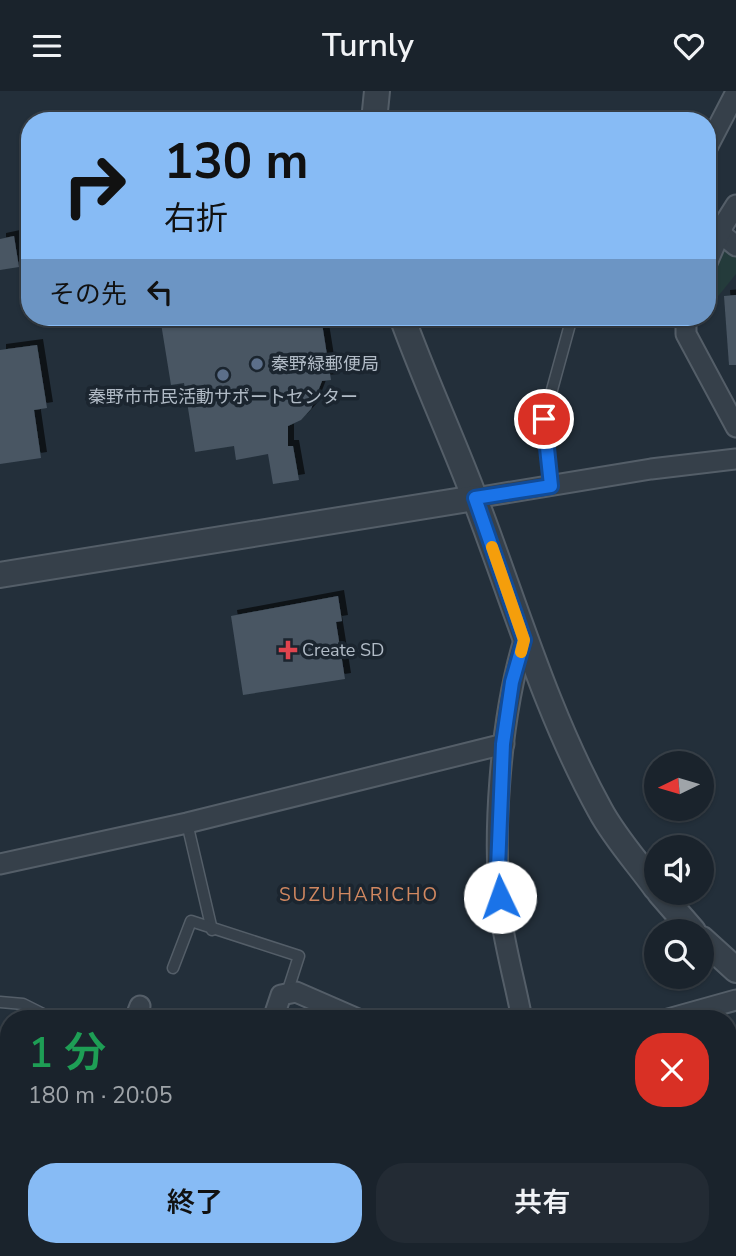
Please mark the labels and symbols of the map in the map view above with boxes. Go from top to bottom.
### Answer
place label: 秦野緑郵便局 [271,352,379,376]
marker: 秦野緑郵便局 [249,356,265,372]
marker: 秦野市市民活動サポートセンター [215,367,231,383]
place label: 秦野市市民活動サポートセンター [88,385,358,409]
pin [514,389,574,449]
place label: Create SD [302,638,384,662]
marker: Create SD [280,642,296,658]
north arrow [644,751,714,821]
position arrow [463,860,537,934]
district label: SUZUHARICHO [279,882,439,908]

